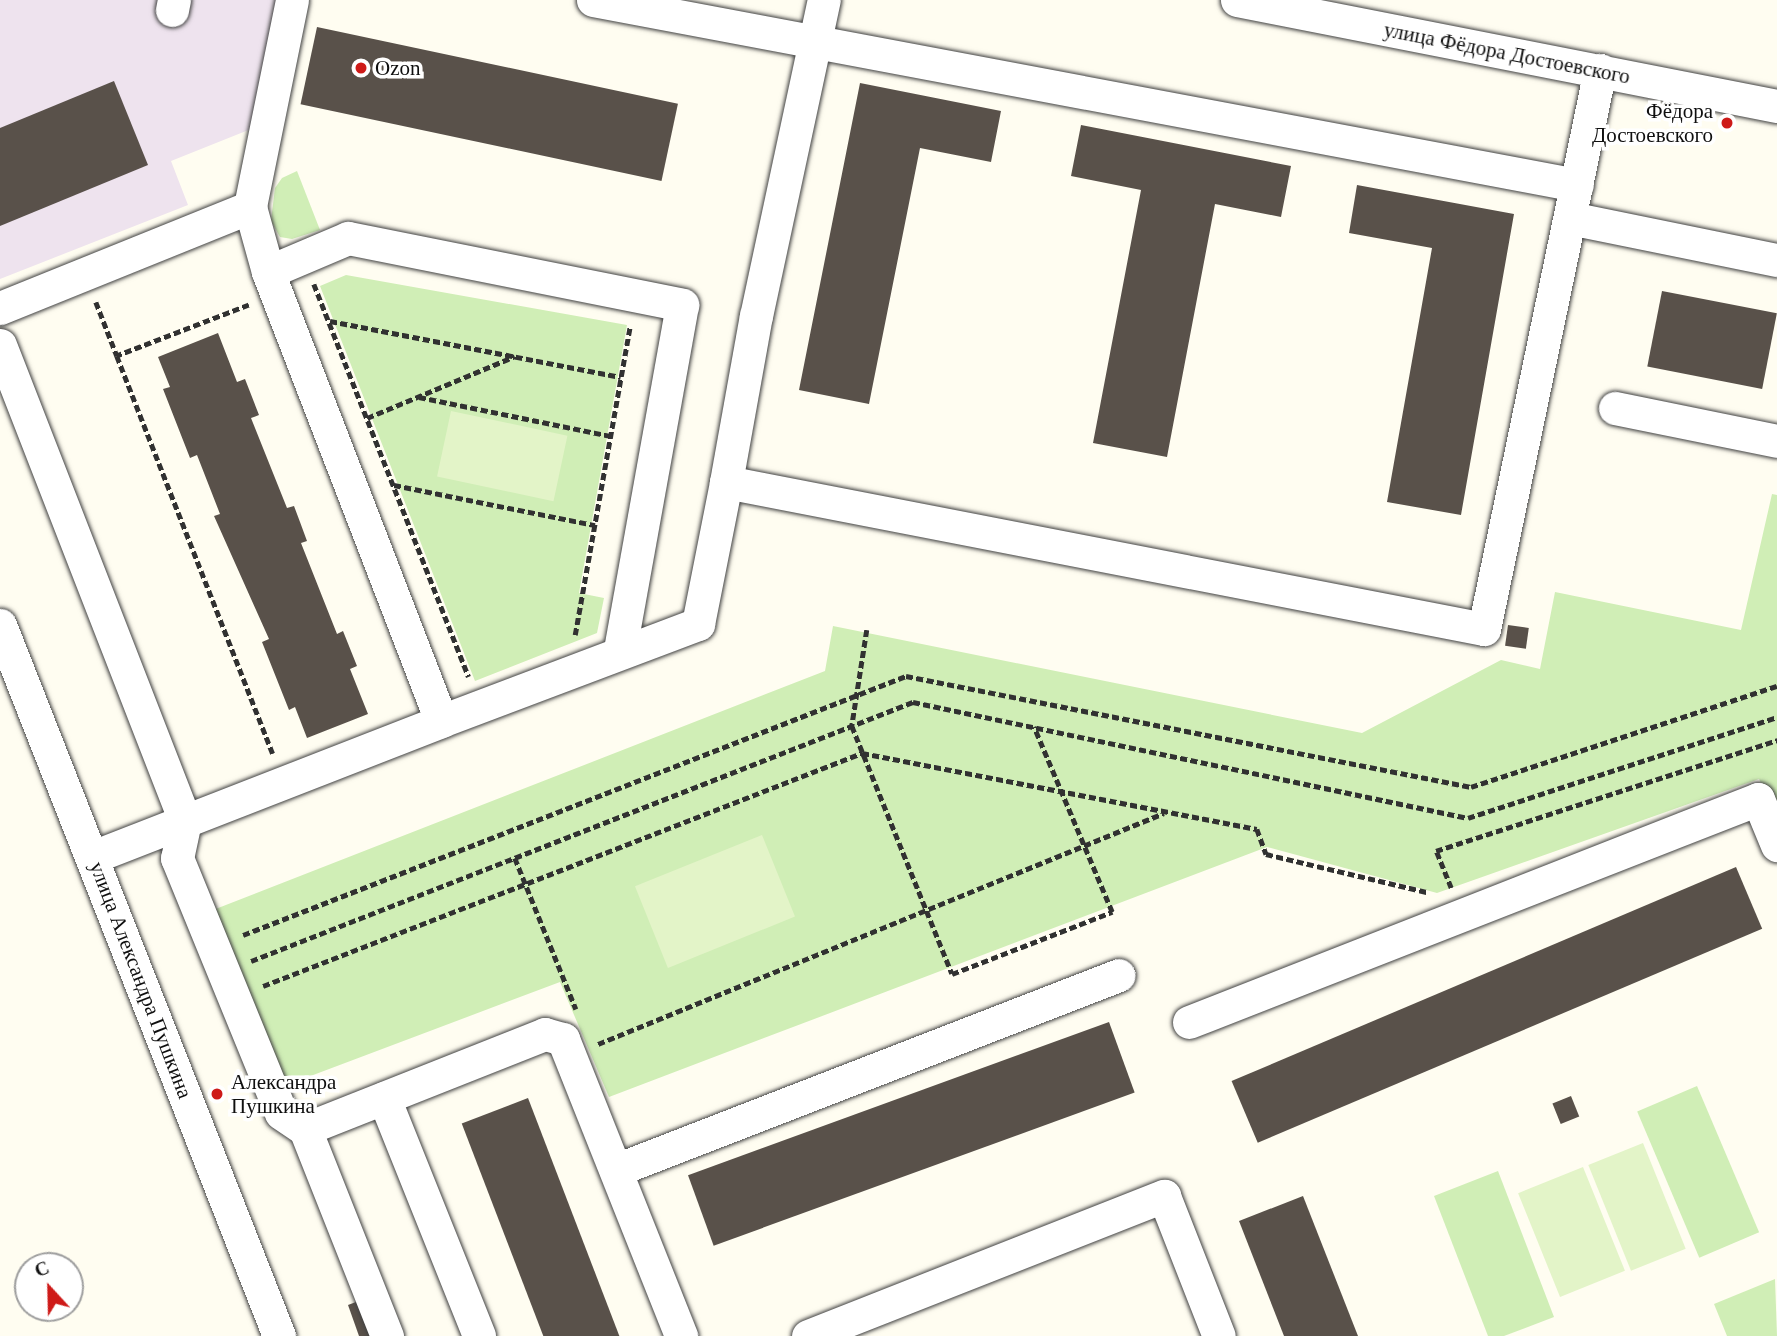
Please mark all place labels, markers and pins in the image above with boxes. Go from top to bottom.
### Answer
place label: Ozon [375,55,420,81]
marker: Ozon [353,60,369,76]
place label: Фёдора Достоевского [1592,98,1713,148]
marker: Фёдора Достоевского [1719,115,1735,131]
place label: Александра Пушкина [231,1069,336,1119]
marker: Александра Пушкина [209,1086,225,1102]

